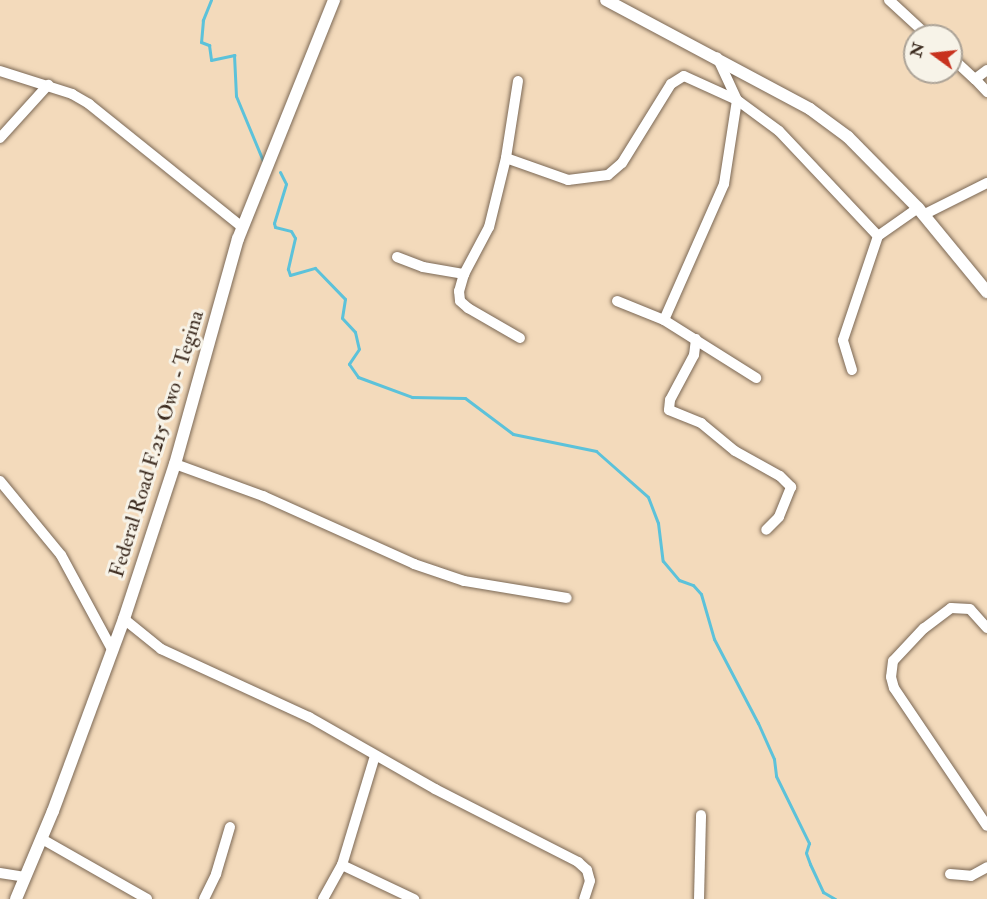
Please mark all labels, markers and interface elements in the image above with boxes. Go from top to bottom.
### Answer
north arrow [903,24,963,84]
text: N [906,40,929,59]
street label: Federal Road F.215 Owo - Tegina [104,307,210,581]

